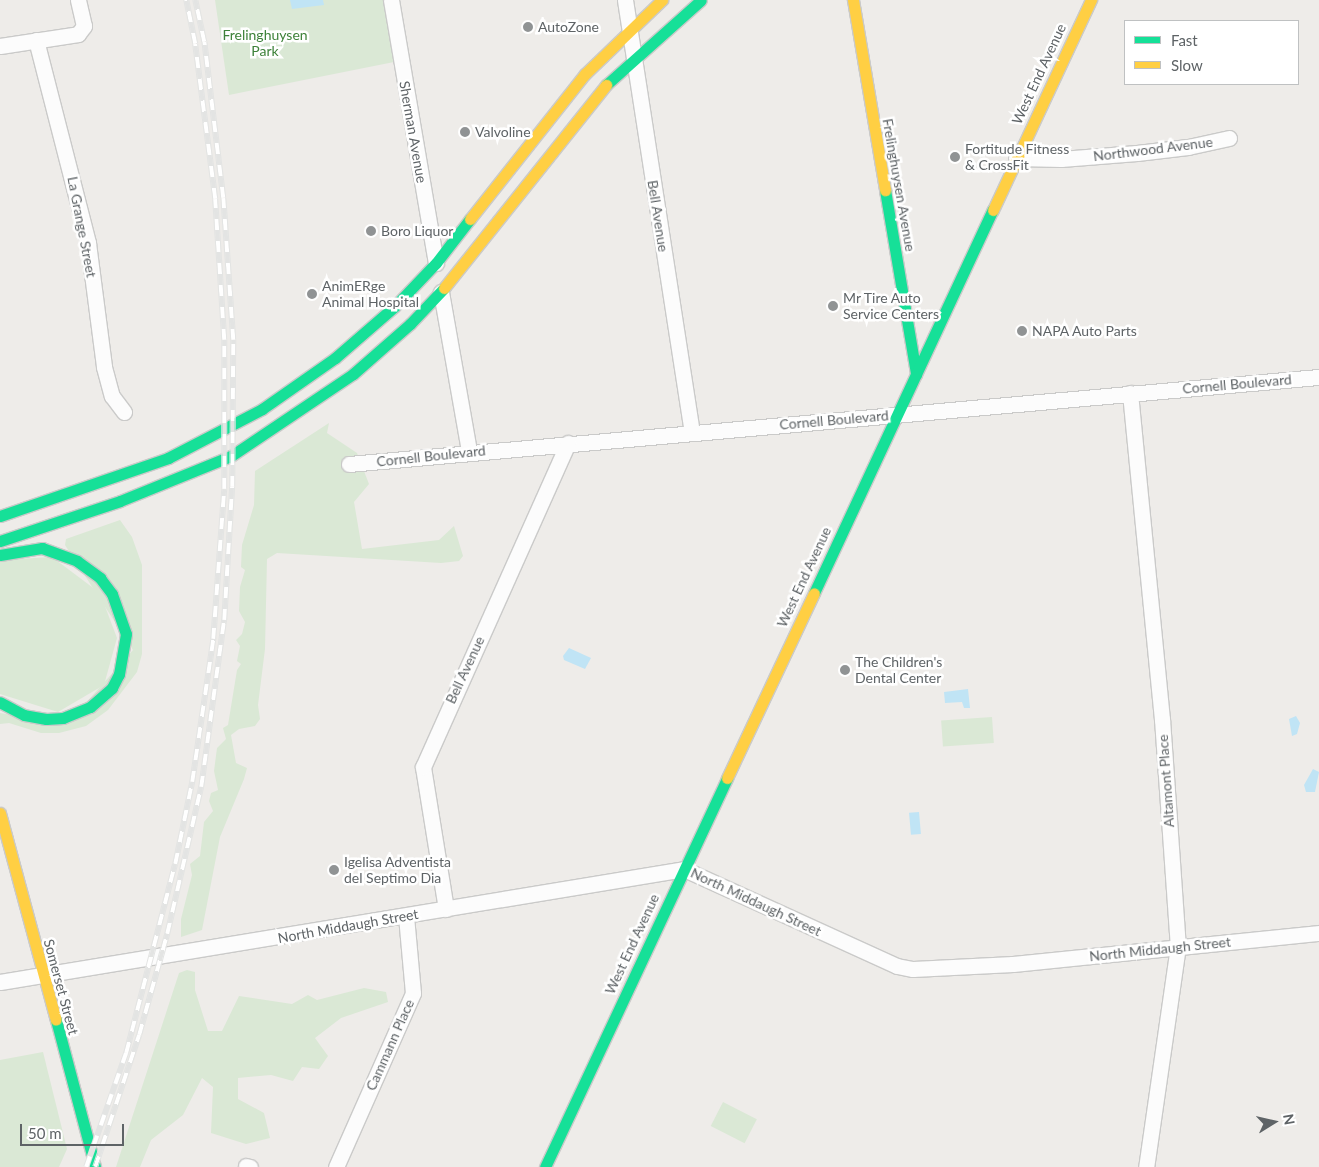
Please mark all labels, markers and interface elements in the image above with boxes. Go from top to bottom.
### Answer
place label: AutoZone [538,19,599,35]
legend [1124,20,1299,85]
marker: AutoZone [522,21,534,33]
street label: West End Avenue [1008,21,1070,127]
park label: Frelinghuysen Park [222,27,308,59]
text: Fast [1171,31,1198,49]
text: Slow [1171,56,1203,74]
street label: Sherman Avenue [396,79,430,185]
street label: Frelinghuysen Avenue [879,117,919,253]
place label: Valvoline [475,124,531,140]
marker: Valvoline [459,126,471,138]
street label: Northwood Avenue [1092,133,1214,165]
place label: Fortitude Fitness & CrossFit [965,141,1069,174]
marker: Fortitude Fitness & CrossFit [949,151,961,163]
street label: La Grange Street [64,175,100,279]
street label: Bell Avenue [644,179,672,253]
place label: Boro Liquor [381,223,453,239]
marker: Boro Liquor [365,225,377,237]
place label: AnimERge Animal Hospital [322,278,419,310]
marker: AnimERge Animal Hospital [306,288,318,300]
place label: Mr Tire Auto Service Centers [843,290,939,322]
marker: Mr Tire Auto Service Centers [827,300,839,312]
place label: NAPA Auto Parts [1032,323,1138,339]
marker: NAPA Auto Parts [1016,325,1028,337]
street label: Cornell Boulevard [1182,371,1292,397]
street label: Cornell Boulevard [779,407,889,433]
street label: Cornell Boulevard [376,442,486,470]
street label: West End Avenue [773,524,835,630]
street label: Bell Avenue [442,633,488,707]
place label: The Children's Dental Center [855,654,942,686]
marker: The Children's Dental Center [839,664,851,676]
street label: Altamont Place [1154,734,1178,828]
place label: Igelisa Adventista del Septimo Dia [344,854,451,886]
marker: Igelisa Adventista del Septimo Dia [328,864,340,876]
street label: North Middaugh Street [688,864,824,940]
street label: West End Avenue [601,891,663,997]
street label: North Middaugh Street [277,905,419,947]
street label: North Middaugh Street [1088,933,1232,965]
street label: Somerset Street [40,937,82,1037]
street label: Cammann Place [362,997,418,1093]
north arrow [1249,1097,1299,1147]
text: N [1280,1113,1299,1126]
scale bar [22,1114,126,1146]
text: 50 m [28,1124,62,1142]

